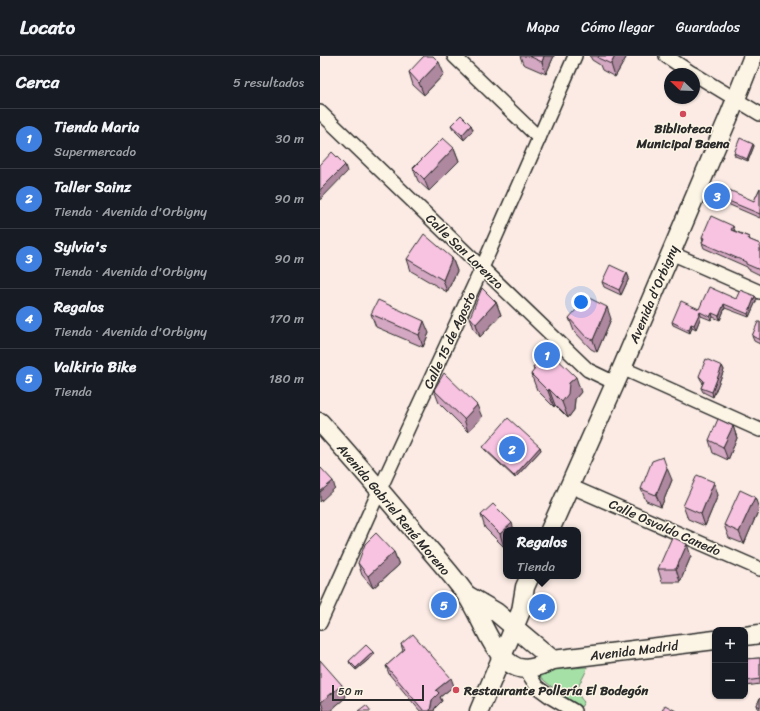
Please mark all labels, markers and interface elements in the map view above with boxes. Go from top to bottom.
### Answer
text: Locato [20,11,75,44]
text: Mapa [526,15,559,40]
text: Cómo llegar [581,15,654,40]
text: Guardados [676,15,740,40]
text: Cerca [16,67,59,97]
north arrow [664,68,700,104]
text: 5 resultados [233,71,304,94]
marker: Biblioteca Municipal Baena [678,109,688,119]
text: Tienda Maria [54,114,139,140]
place label: Biblioteca Municipal Baena [635,117,730,155]
text: 1 [26,127,32,150]
text: 30 m [275,127,304,150]
text: Supermercado [54,140,136,163]
text: Taller Sainz [54,174,131,200]
pin: 3 [704,181,730,211]
text: 2 [25,187,33,210]
text: 90 m [274,187,304,210]
text: Tienda · Avenida d'Orbigny [54,200,207,223]
street label: Calle San Lorenzo [420,208,510,295]
text: Sylvia's [54,234,107,260]
street label: Avenida d'Orbigny [622,241,685,348]
text: 3 [25,247,33,270]
text: 90 m [274,247,304,270]
text: Tienda · Avenida d'Orbigny [54,260,207,283]
street label: Calle 15 de Agosto [417,287,482,393]
your location [571,292,591,312]
text: Regalos [54,294,104,320]
text: 4 [25,307,33,330]
text: 170 m [269,307,304,330]
text: Tienda · Avenida d'Orbigny [54,320,207,343]
pin: 1 [534,340,560,370]
text: Valkiria Bike [54,354,136,380]
text: 5 [25,367,33,390]
text: 180 m [269,367,304,390]
text: Tienda [54,380,92,403]
pin: 2 [499,434,525,464]
street label: Avenida Gabriel René Moreno [330,437,456,581]
street label: Calle Osvaldo Canedo [605,492,725,563]
popup [503,527,581,579]
text: Regalos [517,529,567,555]
text: Tienda [517,555,555,578]
pin: 5 [431,590,457,620]
pin: 4 [529,592,555,622]
map controls [712,627,748,699]
button: + [712,627,748,663]
street label: Avenida Madrid [588,634,680,667]
button: − [712,663,748,699]
place label: Restaurante Pollería El Bodegón [463,679,649,702]
text: 50 m [338,682,363,701]
scale bar [332,683,424,702]
marker: Restaurante Pollería El Bodegón [451,685,461,695]

